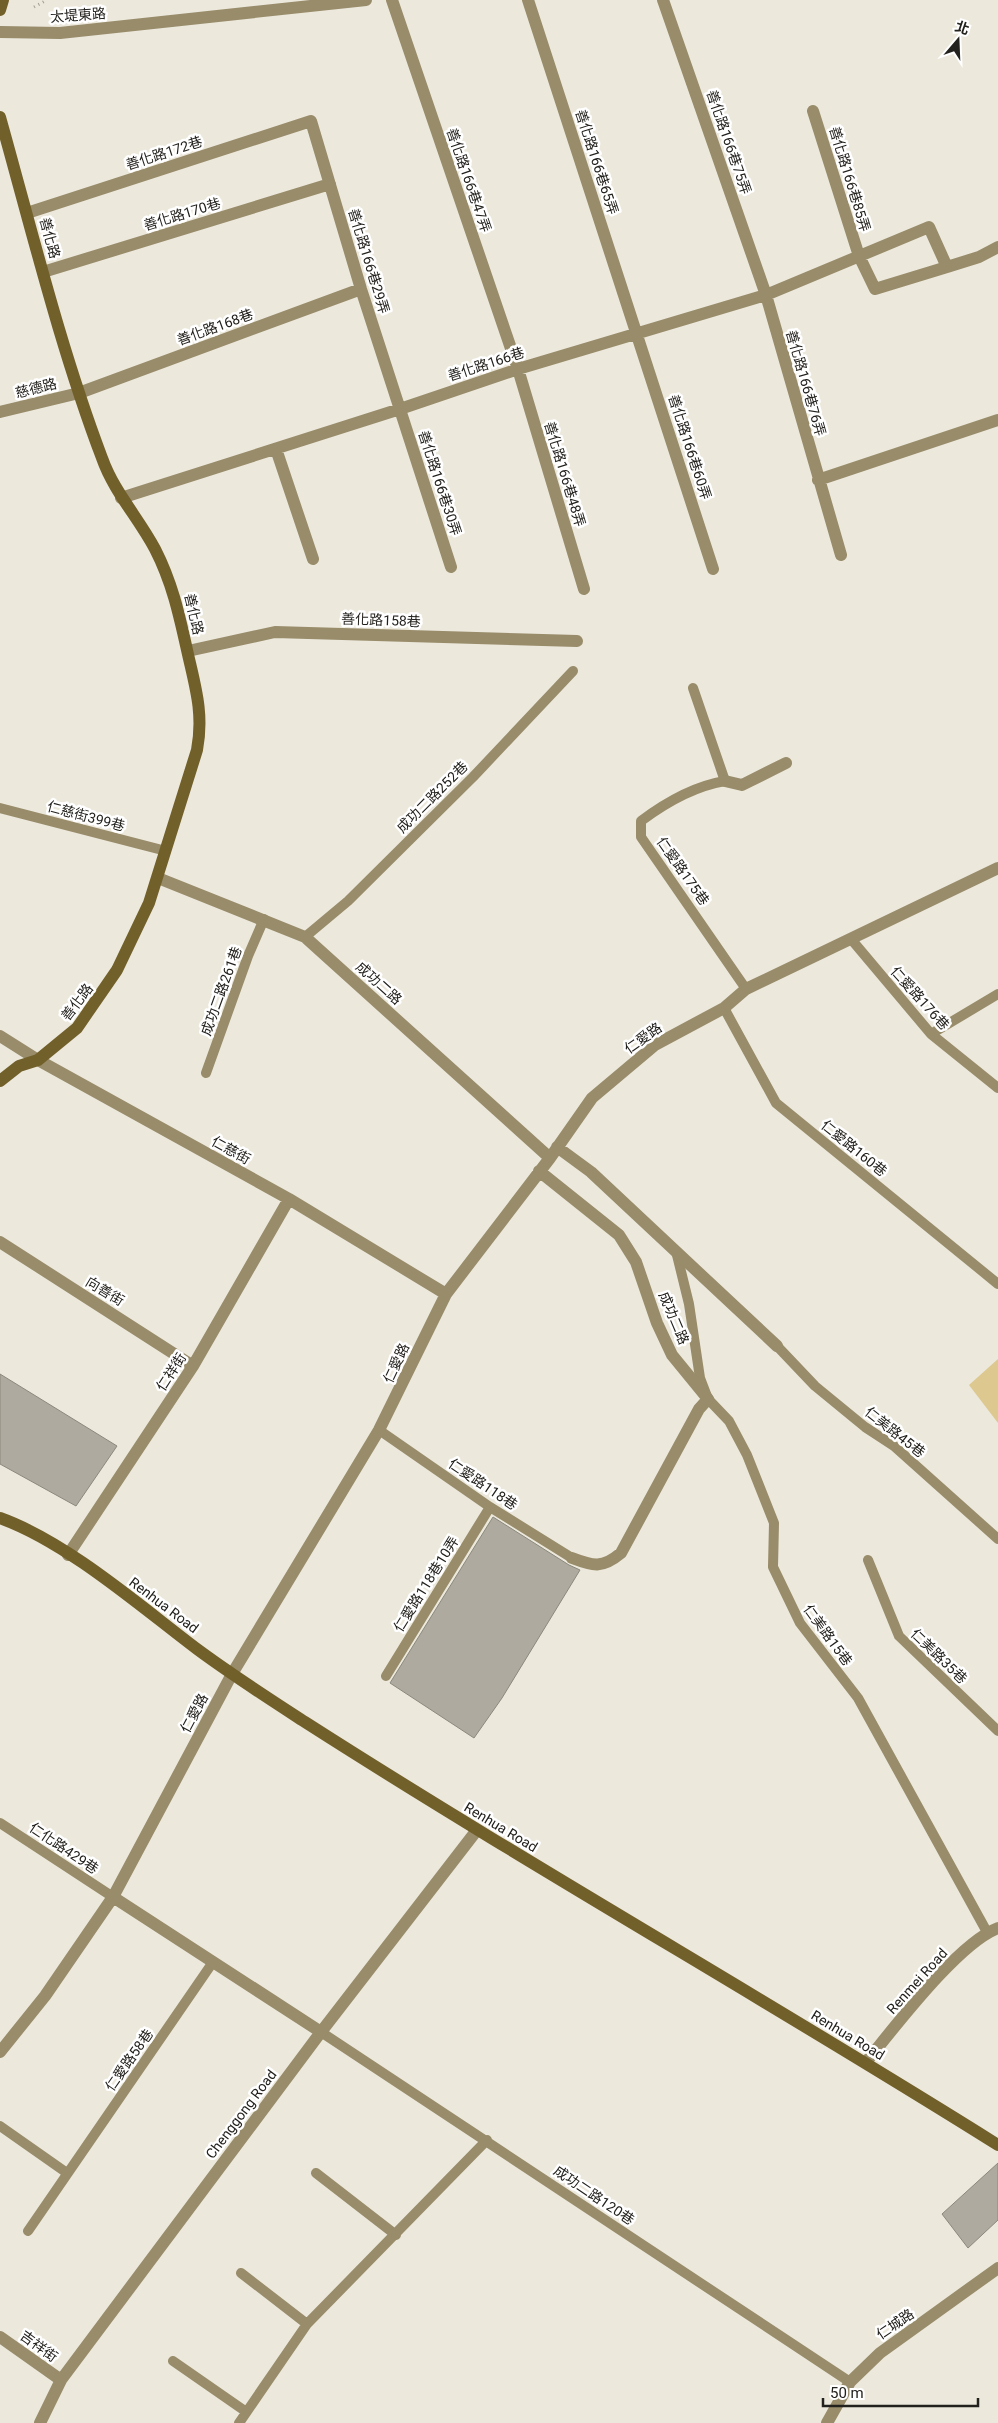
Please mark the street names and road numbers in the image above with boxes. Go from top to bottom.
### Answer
street label: 太堤東路 [50,5,106,25]
street label: 善化路166巷75弄 [704,88,754,196]
street label: 善化路166巷65弄 [572,108,622,216]
street label: 善化路166巷85弄 [826,124,874,234]
street label: 善化路166巷47弄 [444,126,494,234]
street label: 善化路172巷 [124,133,204,173]
street label: 善化路170巷 [142,195,222,233]
street label: 善化路166巷29弄 [345,206,393,316]
street label: 善化路 [37,216,63,260]
street label: 善化路168巷 [175,306,255,348]
street label: 善化路166巷76弄 [783,328,829,438]
street label: 善化路166巷 [446,344,526,384]
street label: 慈德路 [14,375,58,401]
street label: 善化路166巷60弄 [665,393,715,501]
street label: 善化路166巷48弄 [541,419,589,529]
street label: 善化路166巷30弄 [415,429,465,537]
street label: 善化路 [181,592,207,636]
street label: 善化路158巷 [341,611,421,629]
street label: 成功二路252巷 [393,758,471,836]
street label: 仁慈街399巷 [45,798,127,834]
street label: 仁愛路175巷 [654,834,712,908]
street label: 成功二路261巷 [197,944,245,1038]
street label: 成功二路 [353,958,405,1008]
street label: 仁愛路176巷 [887,963,953,1033]
street label: 善化路 [58,980,96,1024]
street label: 仁愛路 [621,1019,665,1057]
street label: 仁愛路160巷 [818,1117,890,1179]
street label: 仁慈街 [209,1133,253,1167]
street label: 向善街 [83,1273,127,1309]
street label: 成功二路 [656,1289,692,1347]
street label: 仁愛路 [380,1341,412,1385]
street label: 仁祥街 [153,1350,189,1394]
street label: 仁美路45巷 [862,1404,928,1460]
street label: 仁愛路118巷 [446,1455,520,1513]
street label: 仁愛路118巷10弄 [390,1533,462,1635]
street label: Renhua Road [126,1574,202,1636]
street label: 仁美路15巷 [800,1601,856,1669]
street label: 仁美路35巷 [908,1625,970,1687]
street label: 仁愛路 [177,1691,211,1735]
street label: Renhua Road [462,1799,540,1855]
street label: 仁化路429巷 [27,1819,101,1877]
street label: Renmei Road [883,1945,951,2017]
street label: Renhua Road [809,2007,887,2063]
street label: 仁愛路58巷 [102,2026,156,2094]
street label: Chenggong Road [202,2067,280,2161]
street label: 成功二路120巷 [551,2162,637,2228]
street label: 仁城路 [873,2306,917,2342]
street label: 吉祥街 [17,2327,61,2365]

